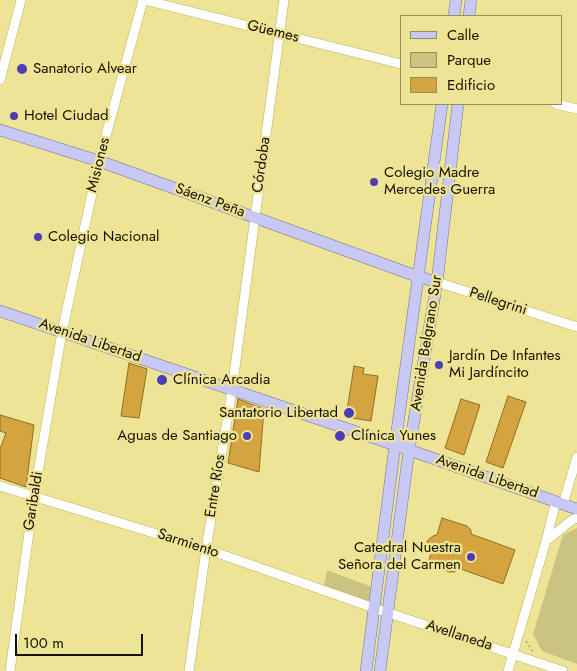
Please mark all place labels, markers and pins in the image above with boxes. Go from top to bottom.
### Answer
place label: Sanatorio Alvear [33,60,137,78]
marker: Sanatorio Alvear [15,62,29,76]
place label: Hotel Ciudad [24,107,109,125]
marker: Hotel Ciudad [8,110,20,122]
place label: Colegio Madre Mercedes Guerra [384,164,495,199]
marker: Colegio Madre Mercedes Guerra [368,176,380,188]
place label: Colegio Nacional [48,228,159,246]
marker: Colegio Nacional [32,231,44,243]
place label: Jardín De Infantes Mi Jardíncito [449,347,561,382]
marker: Jardín De Infantes Mi Jardíncito [433,359,445,371]
place label: Clínica Arcadia [173,371,270,389]
marker: Clínica Arcadia [155,373,169,387]
place label: Santatorio Libertad [219,404,338,422]
marker: Santatorio Libertad [342,406,356,420]
place label: Aguas de Santiago [117,427,237,445]
place label: Clínica Yunes [351,427,436,445]
marker: Clínica Yunes [333,429,347,443]
marker: Aguas de Santiago [241,430,253,442]
place label: Catedral Nuestra Señora del Carmen [338,539,461,574]
marker: Catedral Nuestra Señora del Carmen [465,551,477,563]

